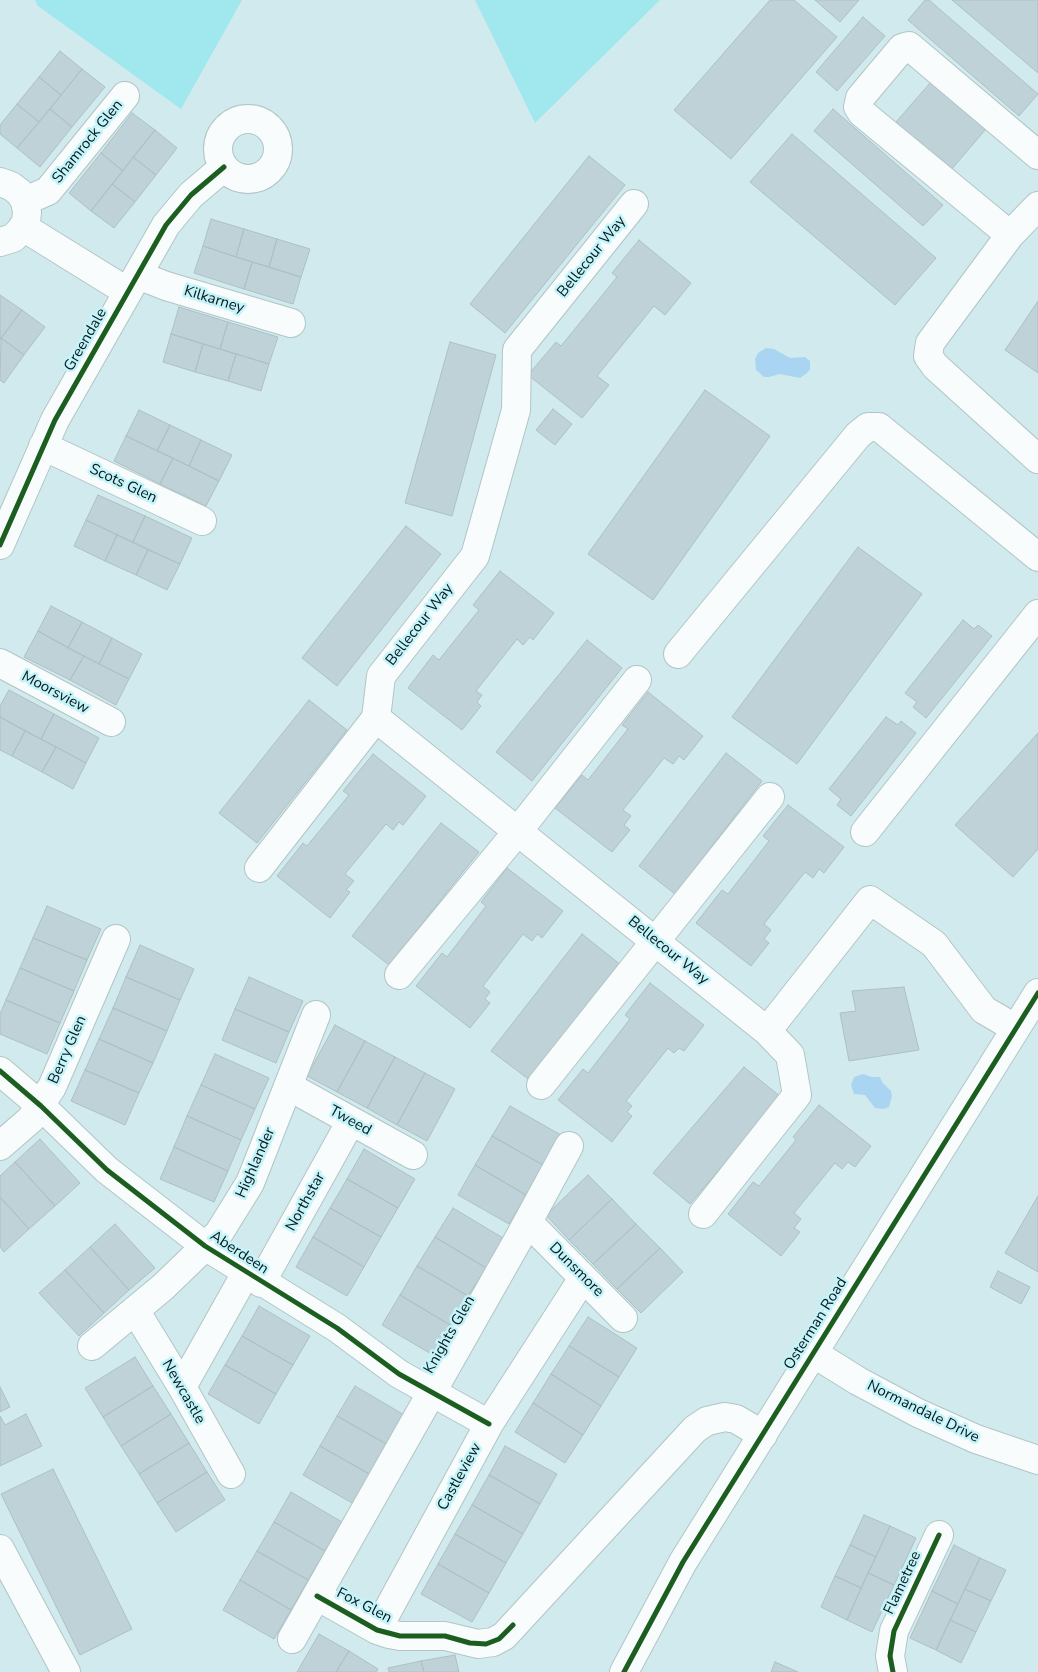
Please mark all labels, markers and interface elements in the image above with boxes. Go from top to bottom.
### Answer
street label: Shamrock Glen [49,97,127,187]
street label: Bellecour Way [554,213,630,301]
street label: Kilkarney [182,282,246,318]
street label: Greendale [61,305,111,375]
street label: Scots Glen [86,461,160,507]
street label: Bellecour Way [382,580,458,670]
street label: Moorsview [18,668,92,718]
street label: Bellecour Way [624,913,712,989]
street label: Berry Glen [45,1013,91,1087]
street label: Tweed [326,1102,374,1140]
street label: Highlander [232,1125,280,1201]
street label: Northstar [282,1169,330,1235]
street label: Aberdeen [206,1227,272,1279]
street label: Dunsmore [545,1239,607,1301]
street label: Osterman Road [780,1275,852,1373]
street label: Knights Glen [421,1293,479,1377]
street label: Newcastle [157,1357,209,1427]
street label: Normandale Drive [864,1377,982,1447]
street label: Castleview [434,1440,486,1514]
street label: Flametree [880,1548,926,1618]
street label: Fox Glen [333,1584,395,1628]

